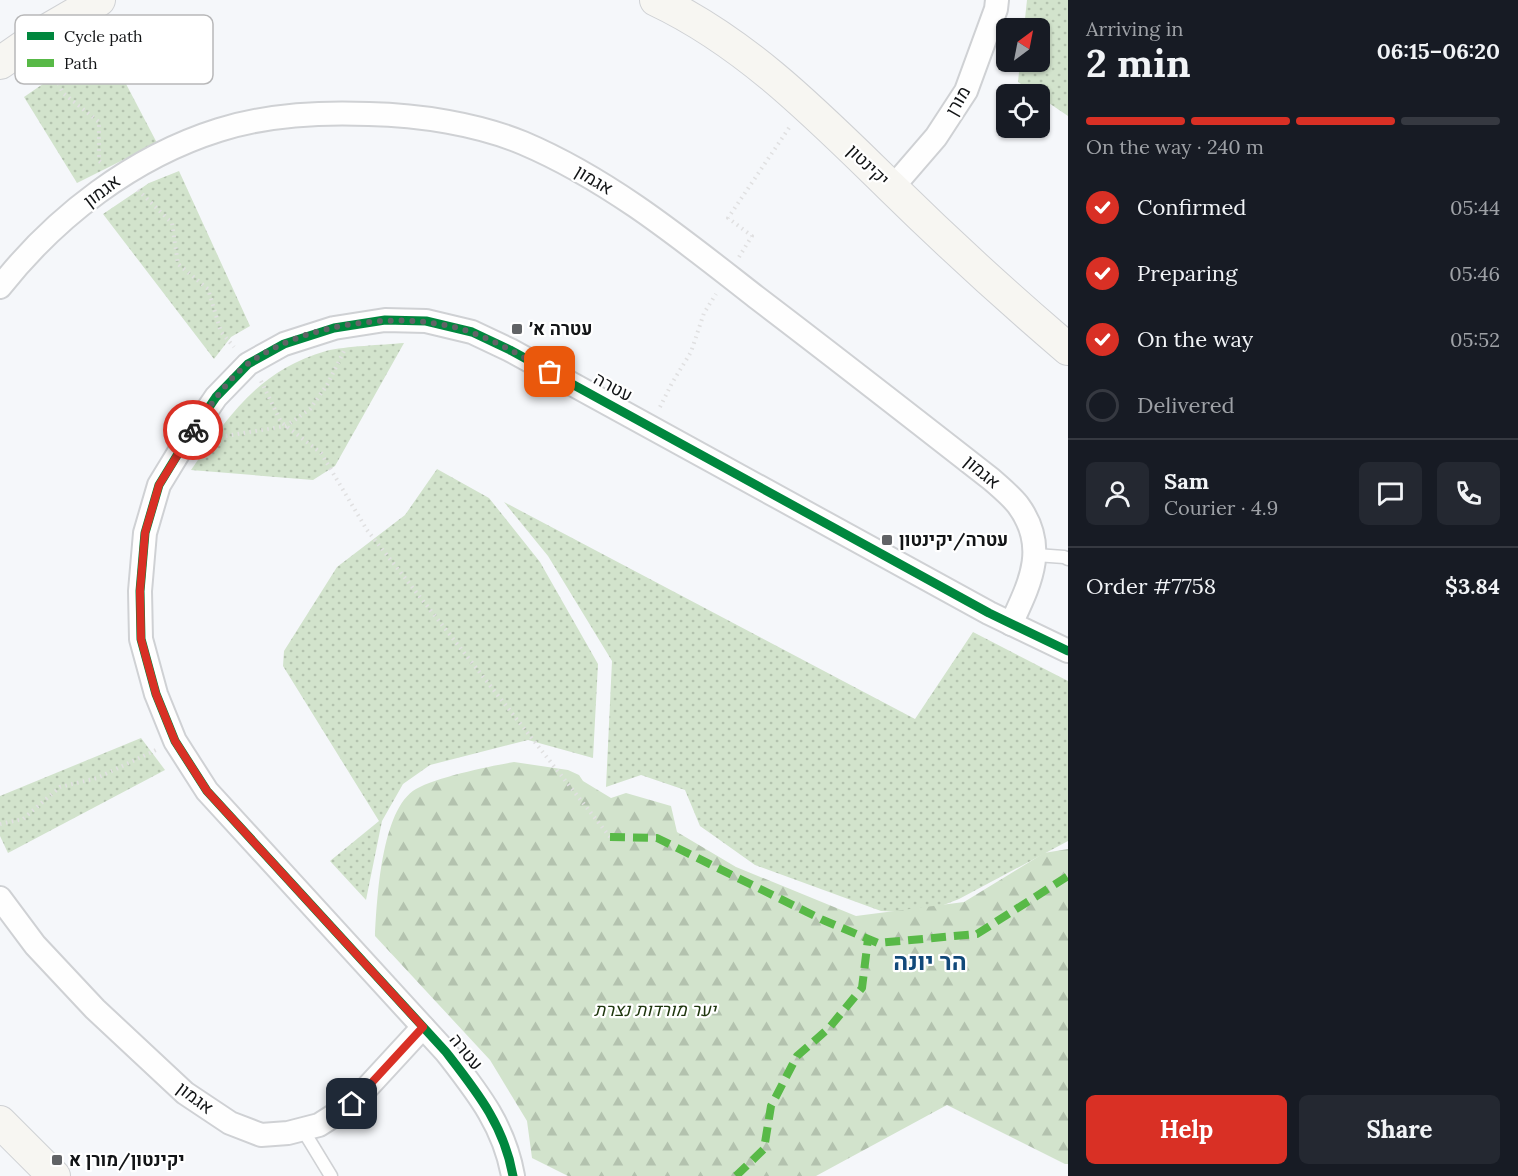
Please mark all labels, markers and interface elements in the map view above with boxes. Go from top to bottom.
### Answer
legend [15,15,213,84]
text: Arriving in [1086,16,1183,41]
north arrow [996,18,1050,72]
map controls [996,18,1050,138]
text: Cycle path [64,26,143,46]
text: 06:15–06:20 [1377,37,1500,65]
text: 2 min [1086,38,1191,88]
text: Path [64,53,98,73]
street label: מורן [940,82,975,120]
button: locate [996,84,1050,138]
text: On the way · 240 m [1086,134,1264,159]
street label: יקינטון [842,139,894,190]
street label: אגמון [571,159,618,200]
street label: אגמון [79,169,125,212]
icon: check [1086,191,1119,224]
text: Confirmed [1137,193,1246,221]
text: 05:44 [1450,195,1500,220]
icon: check [1086,257,1119,290]
text: Preparing [1137,259,1237,287]
text: 05:46 [1449,261,1500,286]
place label: עטרה א׳ [529,317,593,340]
marker: עטרה א׳ [510,322,524,336]
icon: check [1086,323,1119,356]
text: On the way [1137,325,1253,353]
text: 05:52 [1450,327,1500,352]
pin [524,346,575,397]
icon: bag [533,355,566,388]
street label: עטרה [590,367,637,407]
text: Delivered [1137,391,1235,419]
courier [163,400,223,460]
icon: bike [177,414,210,447]
street label: אגמון [959,450,1005,493]
button: person [1086,462,1149,525]
button: chat [1359,462,1422,525]
button: phone [1437,462,1500,525]
text: Sam [1164,467,1209,495]
text: Courier · 4.9 [1164,495,1278,520]
place label: עטרה/יקינטון [899,528,1008,551]
marker: עטרה/יקינטון [880,533,894,547]
text: Order #7758 [1086,572,1216,600]
text: $3.84 [1445,572,1500,600]
district label: הר יונה [893,946,967,977]
park label: יער מורדות נצרת [594,998,718,1021]
street label: עטרה [445,1029,488,1075]
street label: אגמון [172,1076,218,1119]
pin [326,1078,377,1129]
icon: home [335,1087,368,1120]
button: Help [1086,1095,1287,1164]
button: Share [1299,1095,1500,1164]
place label: יקינטון/מורן א [69,1148,185,1171]
marker: יקינטון/מורן א [50,1153,64,1167]

